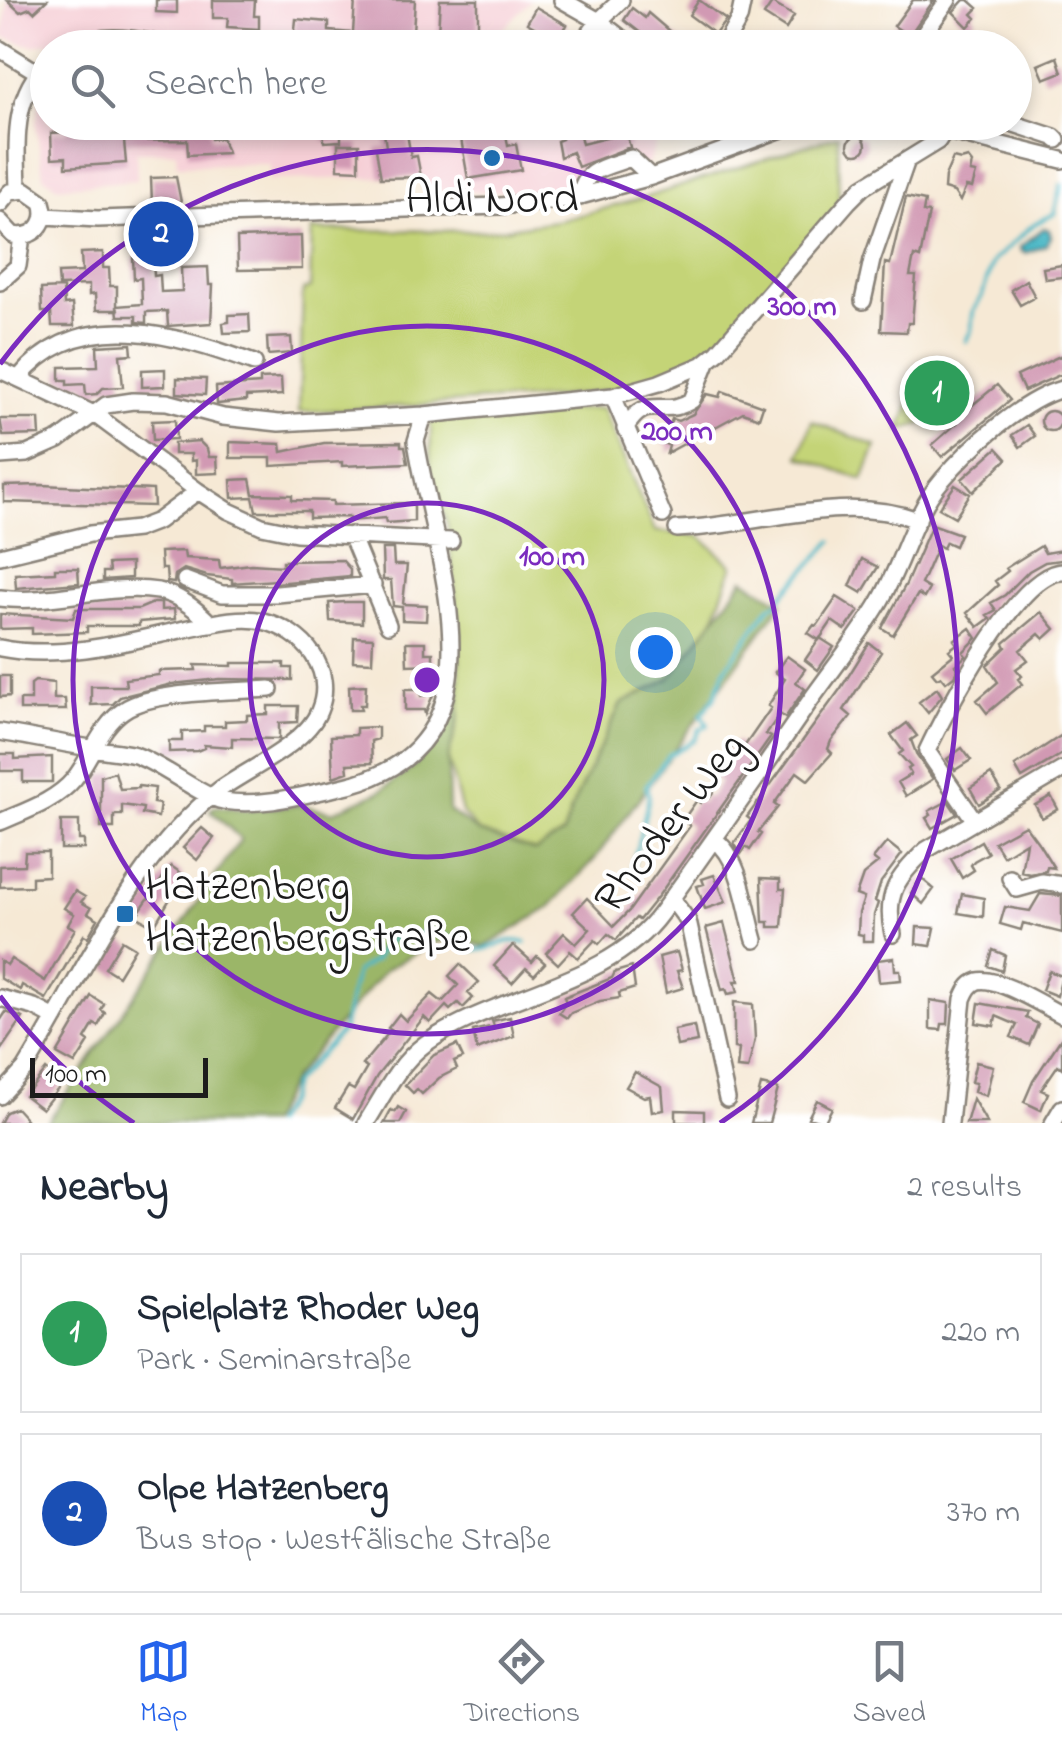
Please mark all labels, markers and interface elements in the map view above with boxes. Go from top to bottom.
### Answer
search box [30,30,1032,140]
text: Search here [145,57,327,113]
icon: search [65,58,120,113]
marker: Aldi Nord [481,147,503,169]
place label: Aldi Nord [406,168,578,234]
pin: 2 [128,196,194,272]
text: 300 m [766,286,837,330]
pin: 1 [904,356,970,430]
text: 200 m [640,411,713,455]
text: 100 m [519,536,585,580]
your location [630,627,681,678]
centre of rings [409,662,445,698]
street label: Rhoder Weg [580,719,765,930]
place label: Hatzenberg Hatzenbergstraße [145,855,471,974]
marker: Hatzenberg Hatzenbergstraße [114,903,136,925]
scale bar [30,1053,208,1098]
text: 100 m [45,1055,107,1096]
text: Nearby [40,1158,168,1219]
text: 2 results [907,1165,1022,1212]
text: Spielplatz Rhoder Weg [137,1282,479,1338]
text: 1 [69,1310,80,1357]
text: 220 m [942,1310,1020,1357]
text: Park · Seminarstraße [137,1338,411,1385]
text: Olpe Hatzenberg [137,1462,389,1518]
text: 2 [67,1490,82,1537]
text: 370 m [947,1490,1020,1537]
text: Bus stop · Westfälische Straße [137,1518,551,1565]
tab: Map [136,1634,191,1735]
tab: Directions [464,1634,580,1735]
tab: Saved [853,1634,926,1735]

